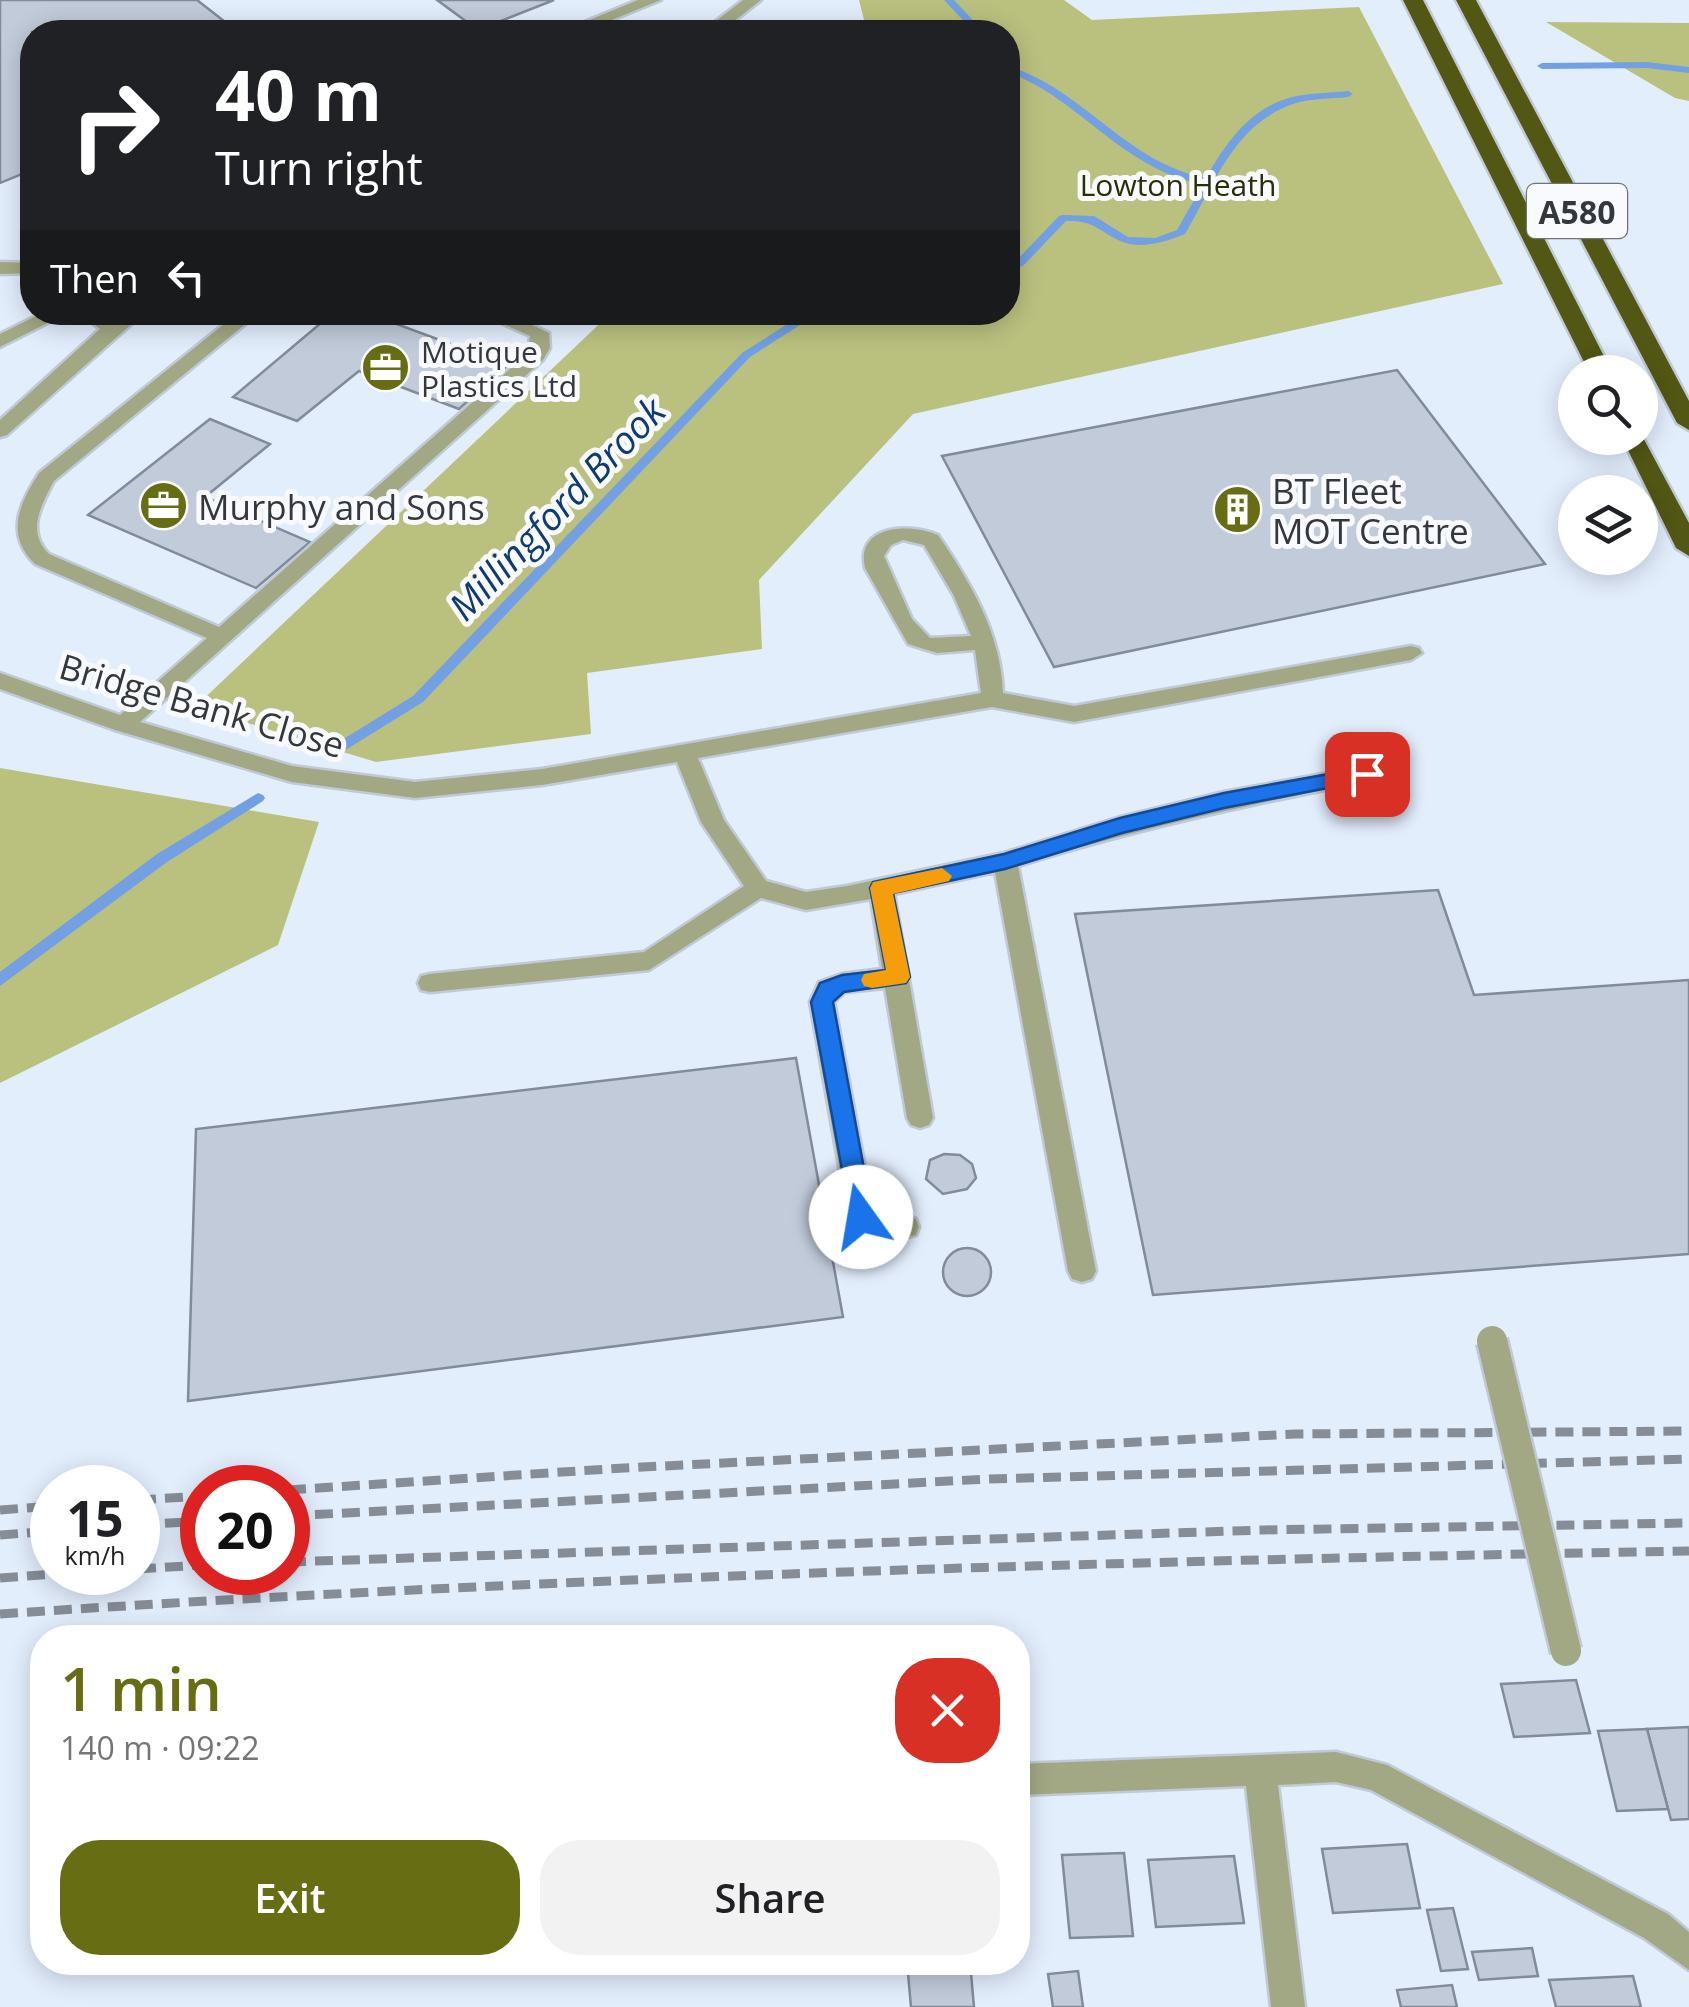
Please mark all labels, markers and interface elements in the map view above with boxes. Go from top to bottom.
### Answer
text: 40 m [215,46,382,142]
icon: right [50,60,180,190]
text: Turn right [215,137,423,198]
park label: Lowton Heath [1080,164,1276,205]
road number: A580 [1527,184,1627,238]
icon: left [159,250,214,305]
text: Then [50,252,139,304]
place label: Motique Plastics Ltd [421,331,577,406]
office icon: Motique Plastics Ltd [360,342,412,394]
map controls [1558,355,1658,575]
button: search [1558,355,1658,455]
water label: Millingford Brook [436,384,677,631]
place label: BT Fleet MOT Centre [1272,467,1469,554]
button: layers [1558,475,1658,575]
office icon: Murphy and Sons [137,480,189,532]
place label: Murphy and Sons [198,483,485,530]
building icon: BT Fleet MOT Centre [1211,484,1263,536]
street label: Bridge Bank Close [54,642,350,768]
pin [1325,732,1410,817]
icon: arrive [1340,747,1395,802]
position arrow [809,1165,913,1269]
speed limit sign: 20 [180,1465,310,1595]
text: 15 [66,1484,124,1552]
text: km/h [65,1538,125,1572]
text: 1 min [60,1647,222,1729]
button: close [895,1658,1000,1763]
text: 140 m · 09:22 [60,1726,259,1769]
button: Exit [60,1840,520,1955]
button: Share [540,1840,1000,1955]

